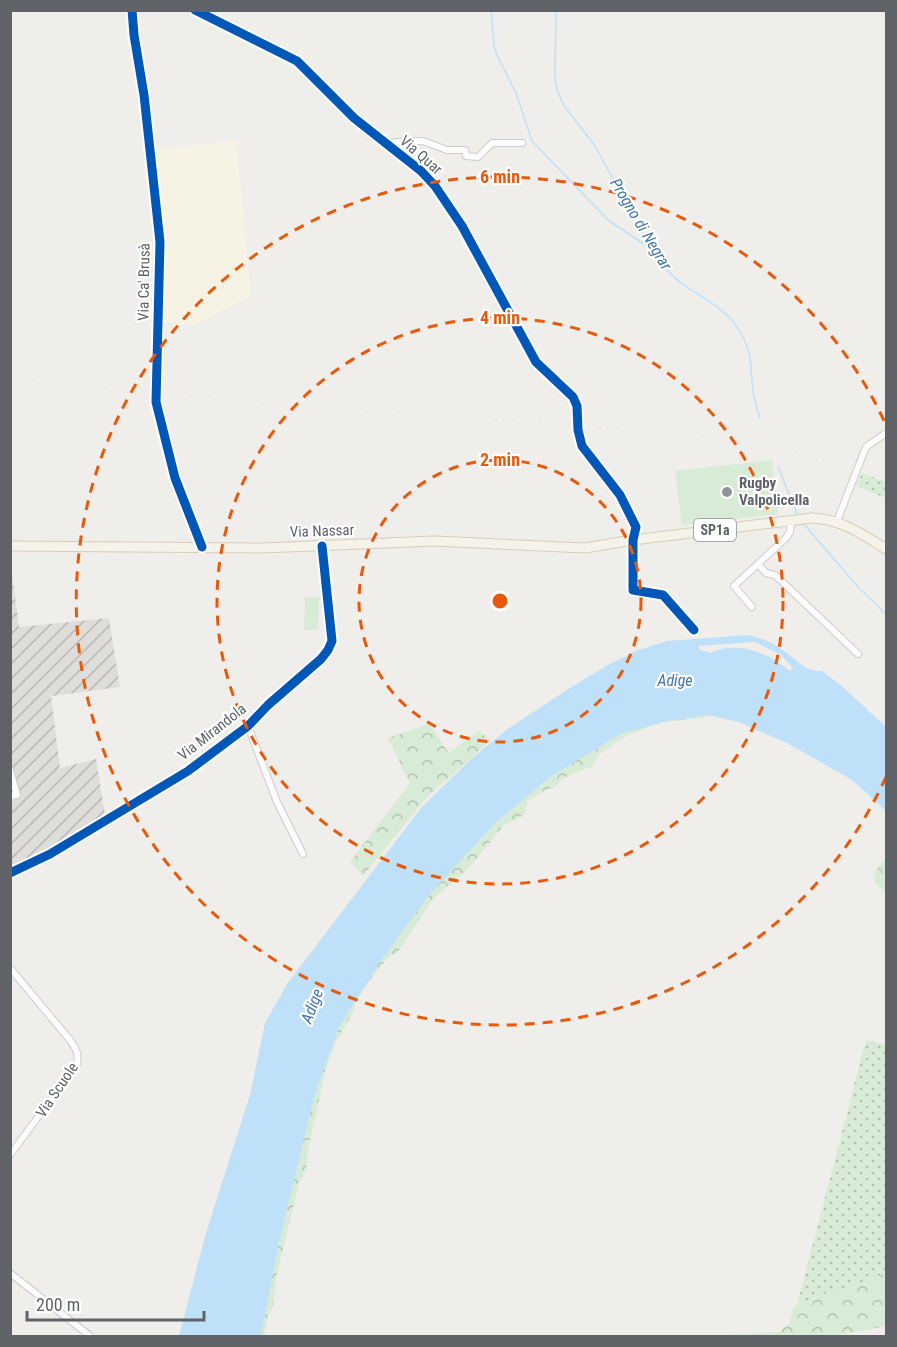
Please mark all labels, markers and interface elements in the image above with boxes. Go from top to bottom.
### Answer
street label: Via Quar [396,132,446,179]
text: 6 min [480,166,520,187]
water label: Progno di Negrar [606,175,676,274]
street label: Via Ca' Brusà [134,243,154,321]
text: 4 min [480,307,520,328]
text: 2 min [480,449,520,470]
place label: Rugby Valpolicella [739,474,809,509]
marker: Rugby Valpolicella [720,485,734,499]
road number: SP1a [694,519,736,541]
street label: Via Nassar [290,521,355,541]
centre of rings [490,591,510,611]
water label: Adige [656,671,693,690]
street label: Via Mirandola [174,700,250,764]
water label: Adige [296,986,327,1027]
street label: Via Scuole [32,1059,82,1121]
scale bar [27,1284,204,1322]
text: 200 m [36,1294,80,1315]

